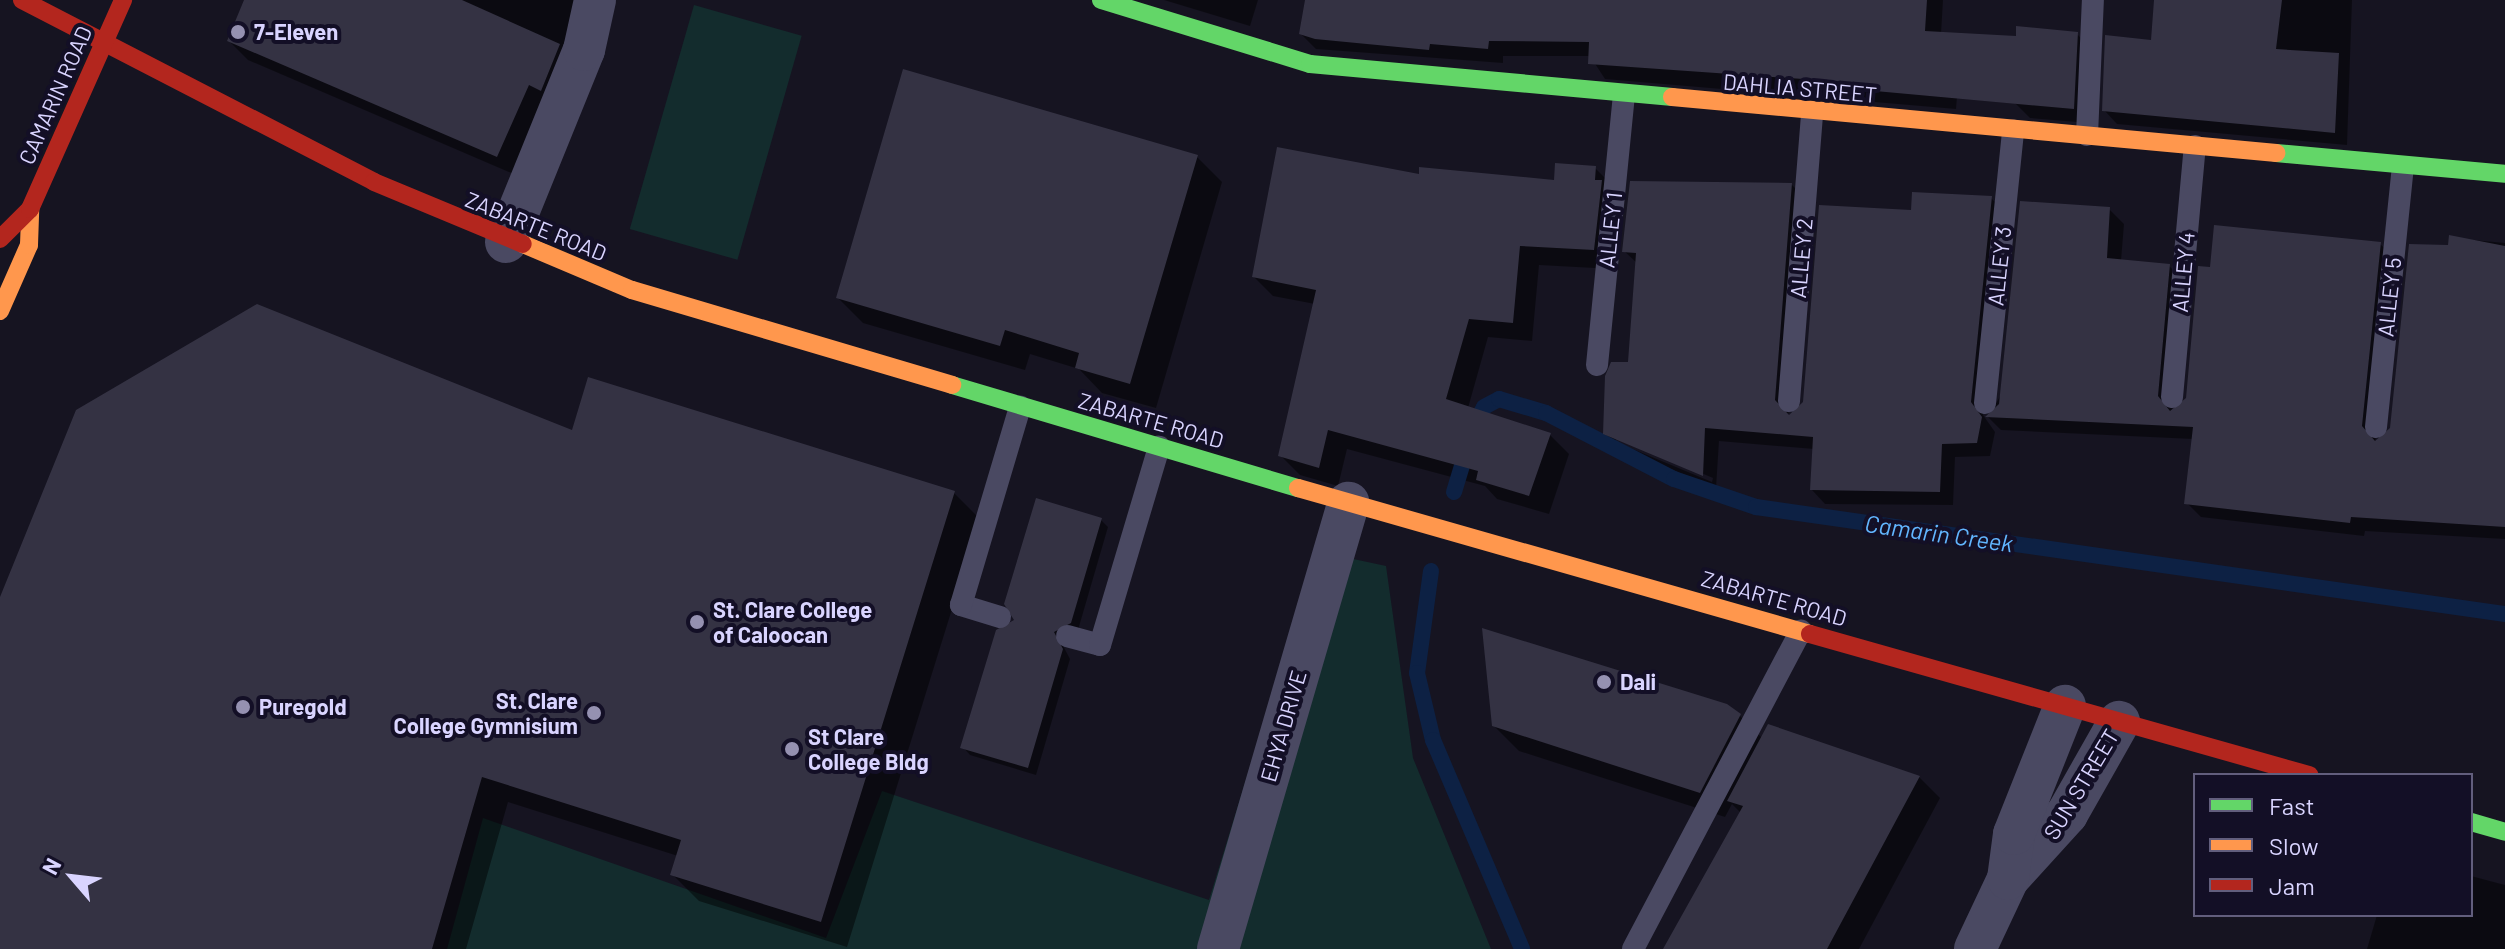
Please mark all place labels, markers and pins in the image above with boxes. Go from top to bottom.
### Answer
place label: 7-Eleven [254,19,338,45]
marker: 7-Eleven [229,23,247,41]
place label: St. Clare College of Caloocan [713,596,872,648]
marker: St. Clare College of Caloocan [688,613,706,631]
place label: Dali [1620,669,1656,695]
marker: Dali [1595,673,1613,691]
place label: St. Clare College Gymnisium [393,687,578,738]
place label: Puregold [259,694,347,720]
marker: Puregold [234,698,252,716]
marker: St. Clare College Gymnisium [585,704,603,722]
place label: St Clare College Bldg [808,723,929,774]
marker: St Clare College Bldg [783,740,801,758]

